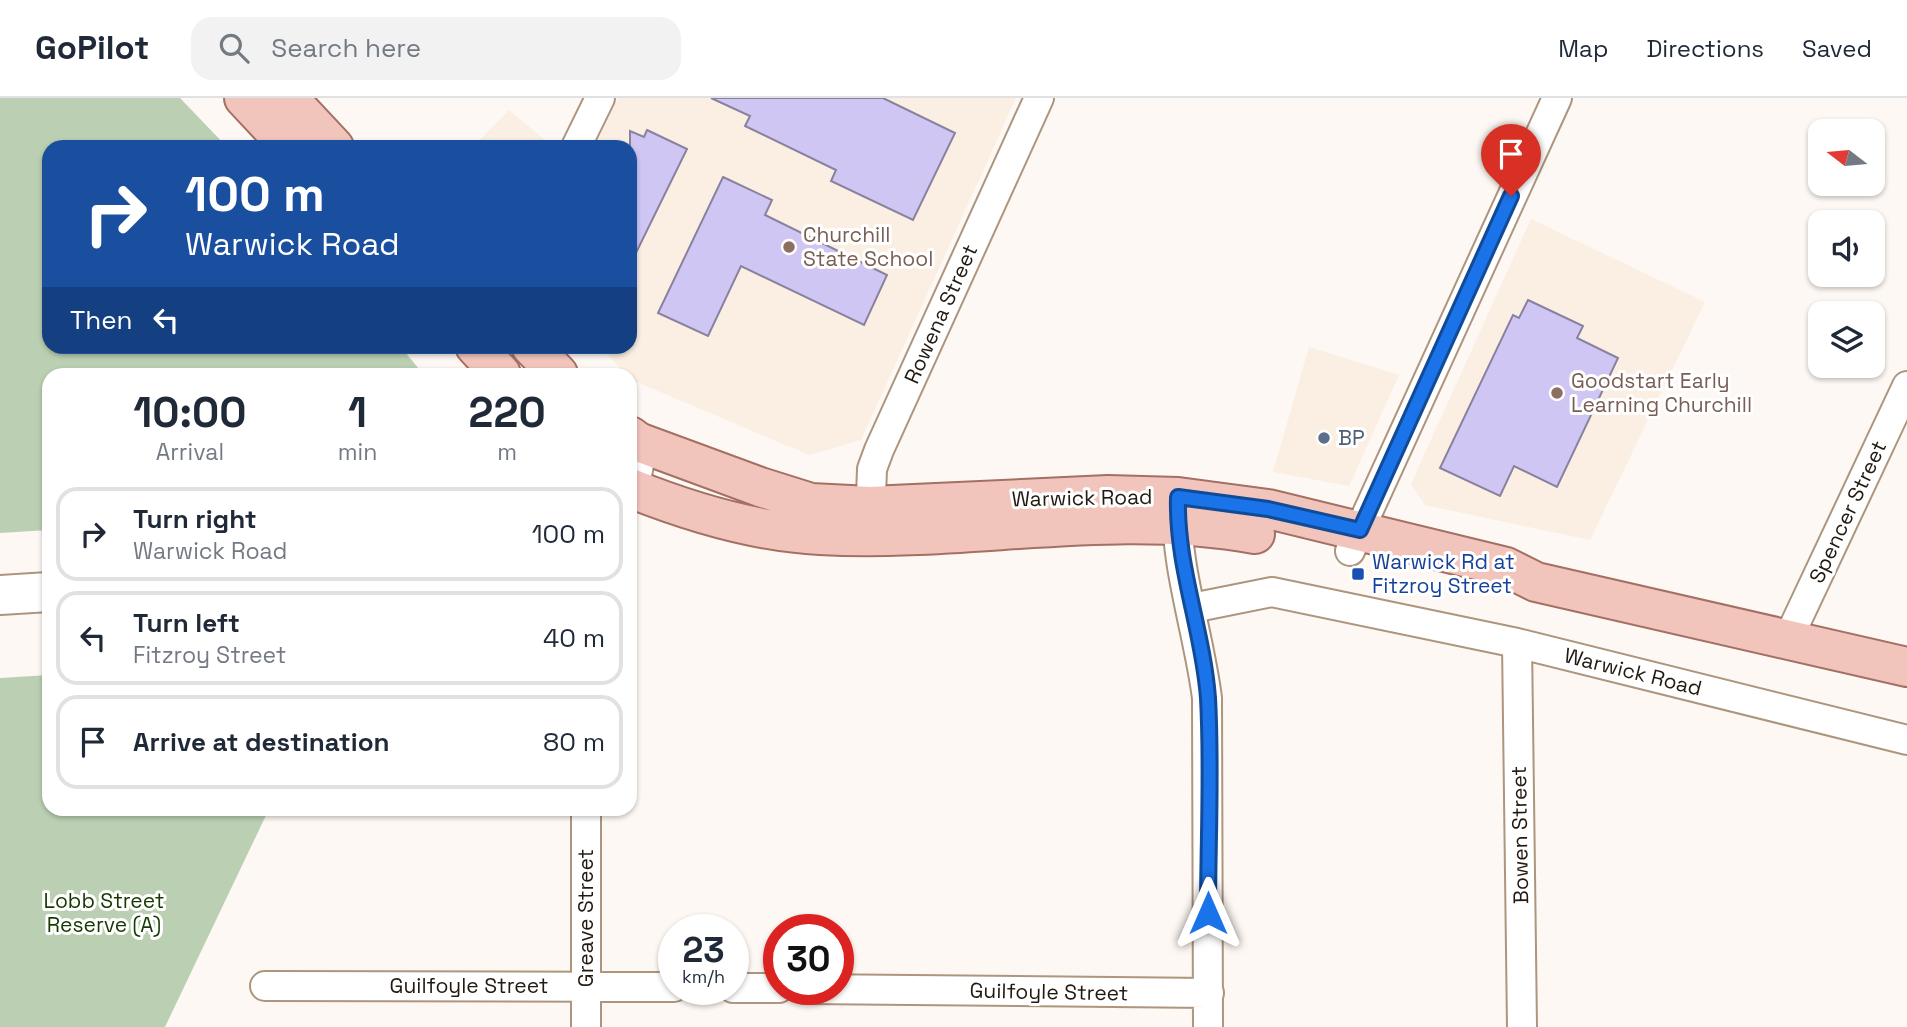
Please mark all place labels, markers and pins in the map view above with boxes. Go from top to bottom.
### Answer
pin [1481,124,1541,196]
place label: Churchill State School [803,221,933,272]
marker: Churchill State School [781,239,797,255]
place label: Goodstart Early Learning Churchill [1571,367,1752,418]
marker: Goodstart Early Learning Churchill [1549,385,1565,401]
place label: BP [1338,424,1365,451]
marker: BP [1316,430,1332,446]
place label: Warwick Rd at Fitzroy Street [1372,548,1515,599]
marker: Warwick Rd at Fitzroy Street [1350,566,1366,582]

